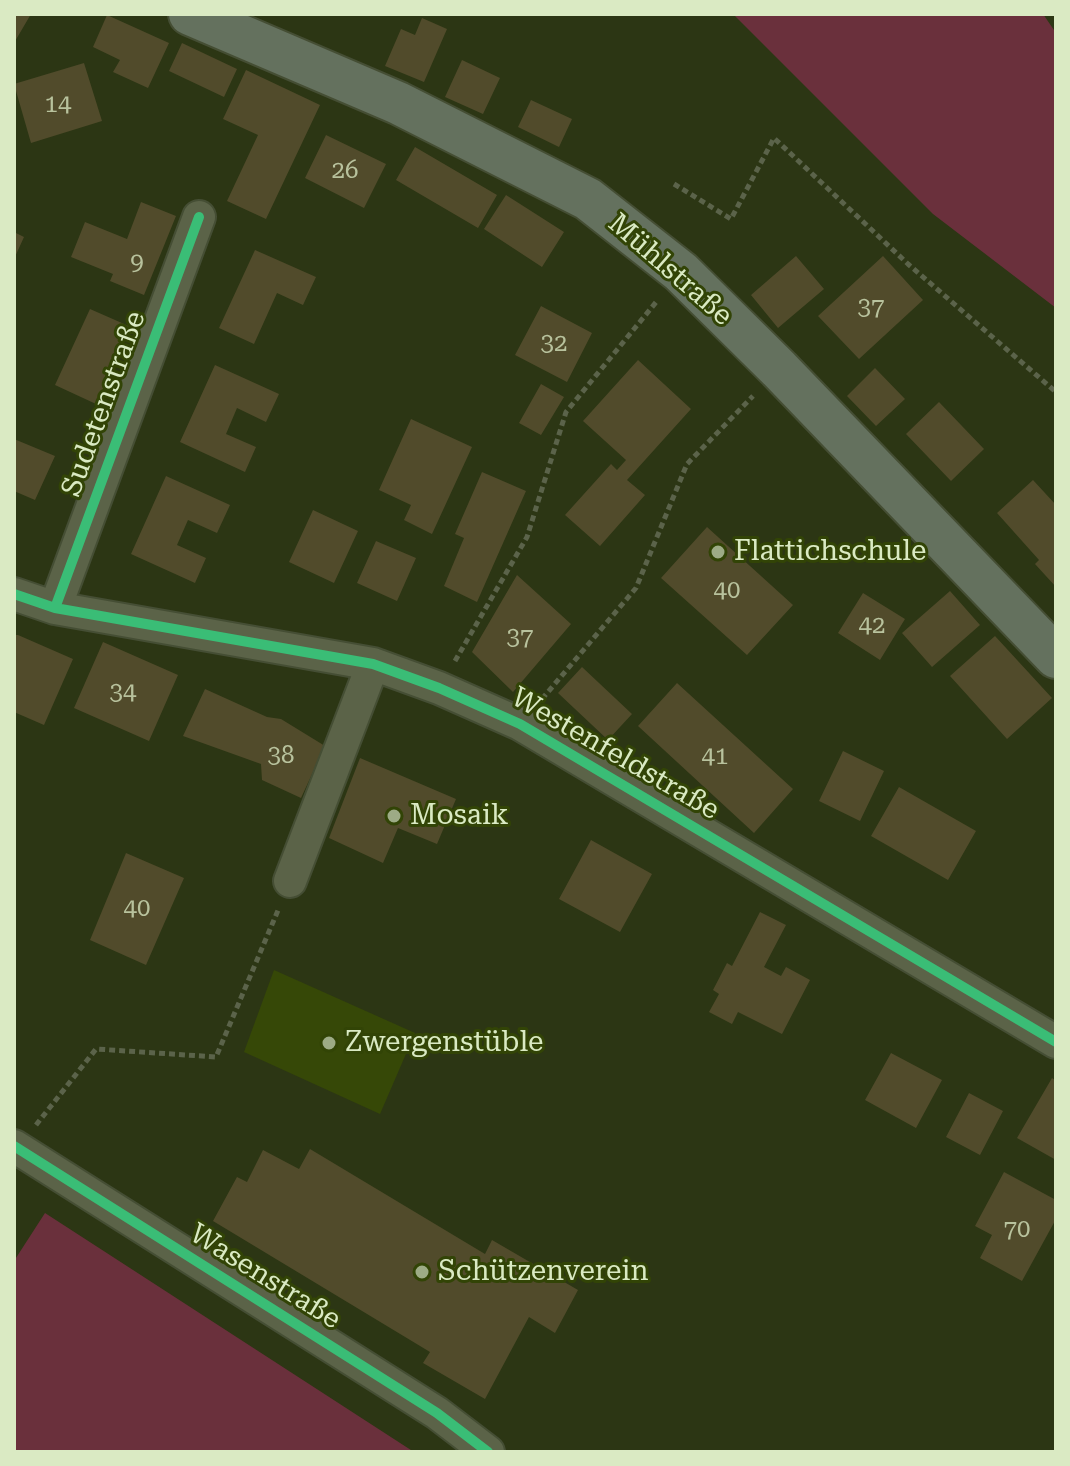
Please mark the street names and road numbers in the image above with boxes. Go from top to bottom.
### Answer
street label: Mühlstraße [601,207,739,333]
street label: Sudetenstraße [55,307,153,501]
street label: Westenfeldstraße [505,681,725,827]
street label: Wasenstraße [183,1217,347,1337]

